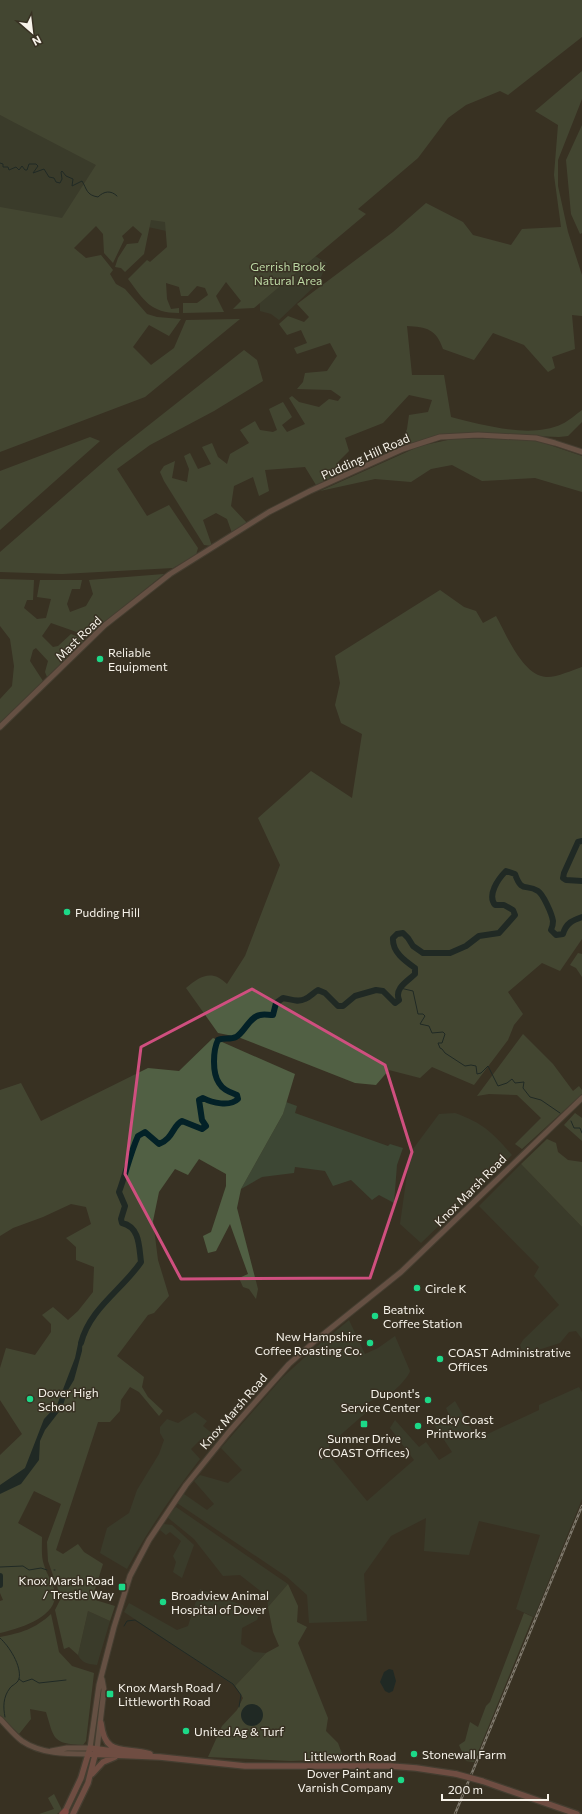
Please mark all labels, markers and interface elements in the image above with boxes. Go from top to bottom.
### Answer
north arrow [12,12,52,52]
text: N [30,34,44,49]
park label: Gerrish Brook Natural Area [250,259,326,287]
street label: Pudding Hill Road [319,430,411,482]
street label: Mast Road [52,613,104,663]
place label: Reliable Equipment [108,645,168,673]
marker: Reliable Equipment [95,654,105,664]
place label: Pudding Hill [75,905,140,919]
marker: Pudding Hill [62,907,72,917]
street label: Knox Marsh Road [431,1151,509,1229]
place label: Circle K [425,1281,467,1295]
marker: Circle K [412,1283,422,1293]
place label: Beatnix Coffee Station [383,1302,462,1330]
marker: Beatnix Coffee Station [370,1311,380,1321]
place label: New Hampshire Coffee Roasting Co. [255,1329,362,1357]
marker: New Hampshire Coffee Roasting Co. [365,1338,375,1348]
place label: COAST Administrative Offices [448,1345,571,1373]
marker: COAST Administrative Offices [435,1354,445,1364]
street label: Knox Marsh Road [196,1370,270,1452]
place label: Dover High School [38,1385,99,1413]
place label: Dupont's Service Center [341,1386,420,1414]
marker: Dover High School [25,1394,35,1404]
marker: Dupont's Service Center [423,1395,433,1405]
place label: Rocky Coast Printworks [426,1412,494,1440]
marker: Sumner Drive (COAST Offices) [359,1419,369,1429]
marker: Rocky Coast Printworks [413,1421,423,1431]
place label: Sumner Drive (COAST Offices) [318,1431,410,1459]
place label: Knox Marsh Road / Trestle Way [19,1573,114,1601]
marker: Knox Marsh Road / Trestle Way [117,1582,127,1592]
place label: Broadview Animal Hospital of Dover [171,1588,269,1616]
marker: Broadview Animal Hospital of Dover [158,1597,168,1607]
place label: Knox Marsh Road / Littleworth Road [118,1680,221,1708]
marker: Knox Marsh Road / Littleworth Road [105,1689,115,1699]
place label: United Ag & Turf [194,1724,284,1738]
marker: United Ag & Turf [181,1726,191,1736]
place label: Stonewall Farm [422,1747,506,1761]
street label: Littleworth Road [304,1749,396,1763]
marker: Stonewall Farm [409,1749,419,1759]
place label: Dover Paint and Varnish Company [298,1766,393,1794]
marker: Dover Paint and Varnish Company [396,1775,406,1785]
scale bar [442,1776,548,1802]
text: 200 m [448,1782,483,1796]

